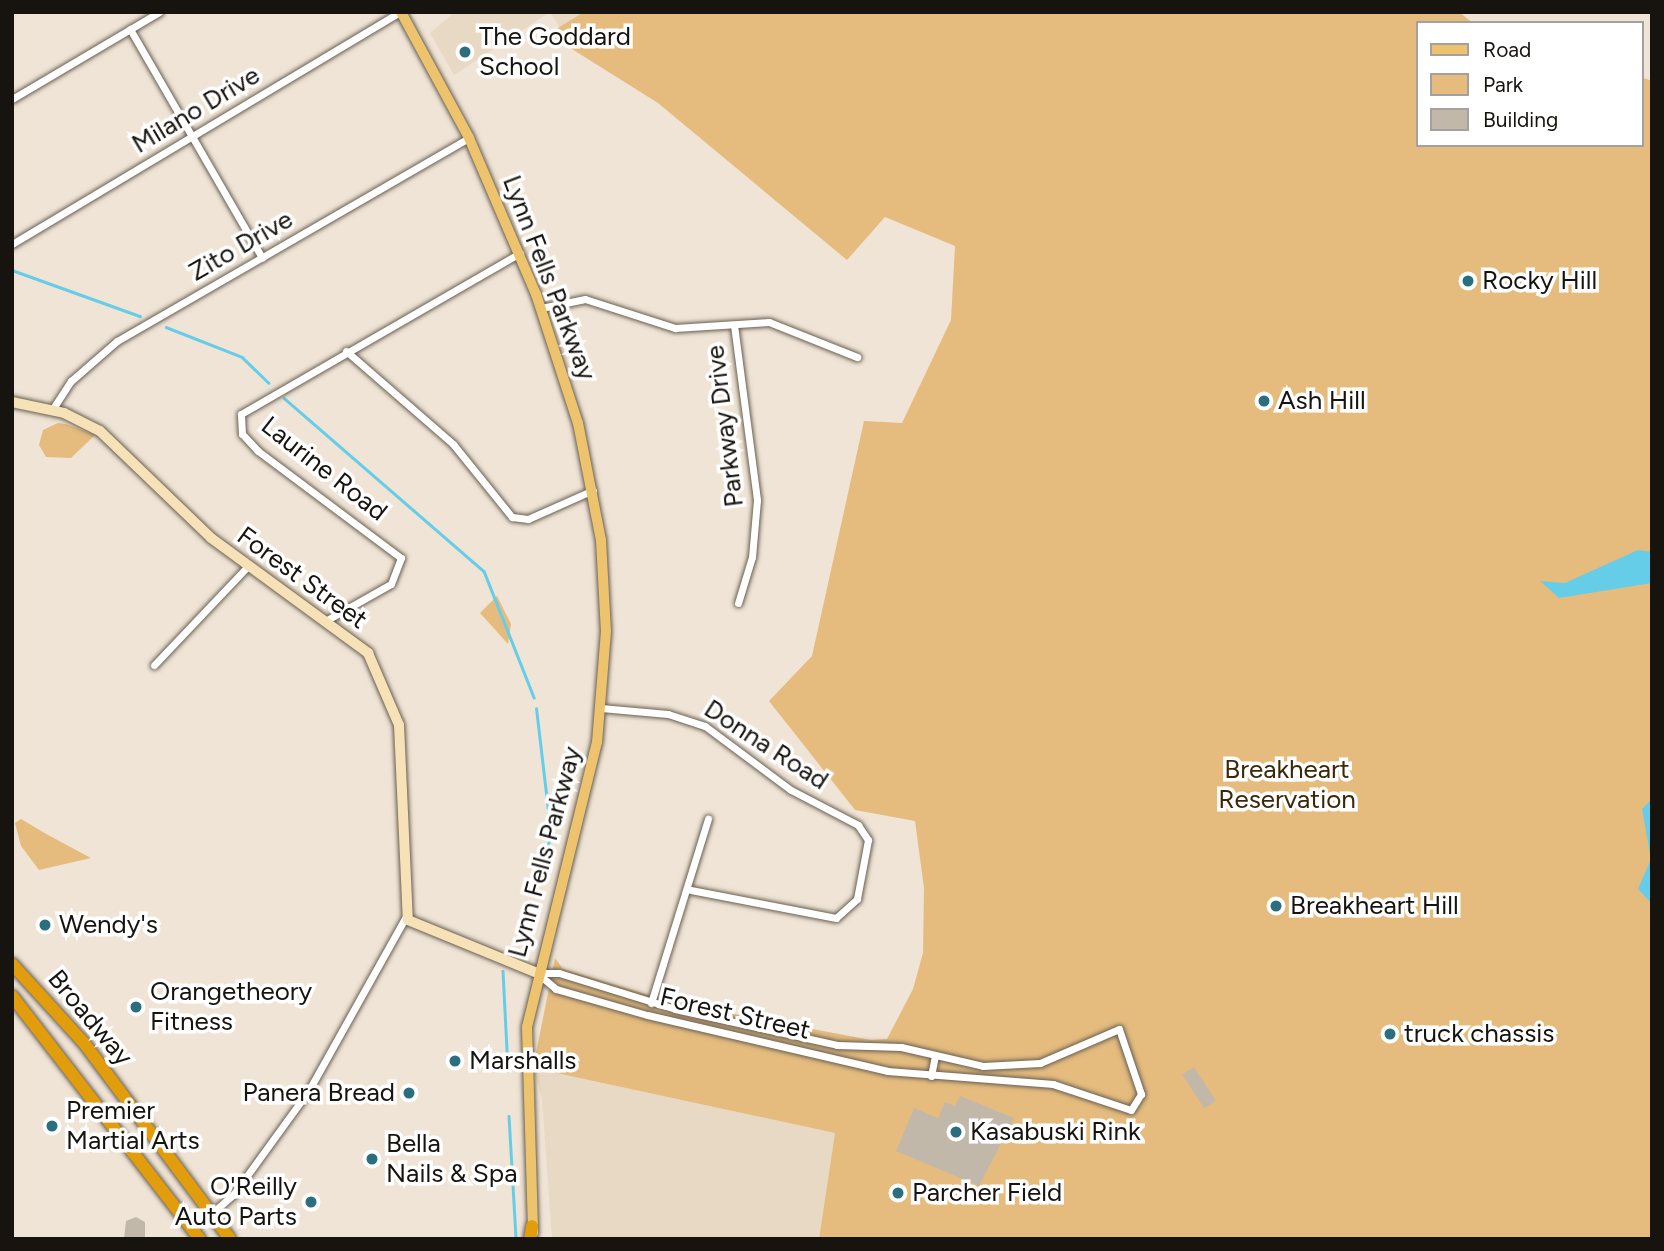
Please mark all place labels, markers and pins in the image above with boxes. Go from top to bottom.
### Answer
place label: The Goddard School [479,21,631,82]
marker: The Goddard School [457,44,473,60]
place label: Rocky Hill [1482,265,1597,297]
marker: Rocky Hill [1460,273,1476,289]
place label: Ash Hill [1278,385,1366,417]
marker: Ash Hill [1256,393,1272,409]
place label: Breakheart Hill [1290,890,1459,922]
marker: Breakheart Hill [1268,898,1284,914]
place label: Wendy's [59,909,158,941]
marker: Wendy's [37,917,53,933]
place label: Orangetheory Fitness [150,976,312,1038]
marker: Orangetheory Fitness [128,999,144,1015]
place label: truck chassis [1404,1018,1554,1050]
marker: truck chassis [1382,1026,1398,1042]
place label: Marshalls [469,1045,576,1077]
marker: Marshalls [447,1053,463,1069]
place label: Panera Bread [242,1077,395,1109]
marker: Panera Bread [401,1085,417,1101]
place label: Premier Martial Arts [66,1095,200,1156]
place label: Kasabuski Rink [970,1116,1141,1148]
marker: Premier Martial Arts [44,1118,60,1134]
marker: Kasabuski Rink [948,1124,964,1140]
place label: Bella Nails & Spa [386,1128,517,1190]
marker: Bella Nails & Spa [364,1151,380,1167]
place label: O'Reilly Auto Parts [175,1171,297,1232]
place label: Parcher Field [912,1177,1062,1209]
marker: Parcher Field [890,1185,906,1201]
marker: O'Reilly Auto Parts [303,1194,319,1210]

